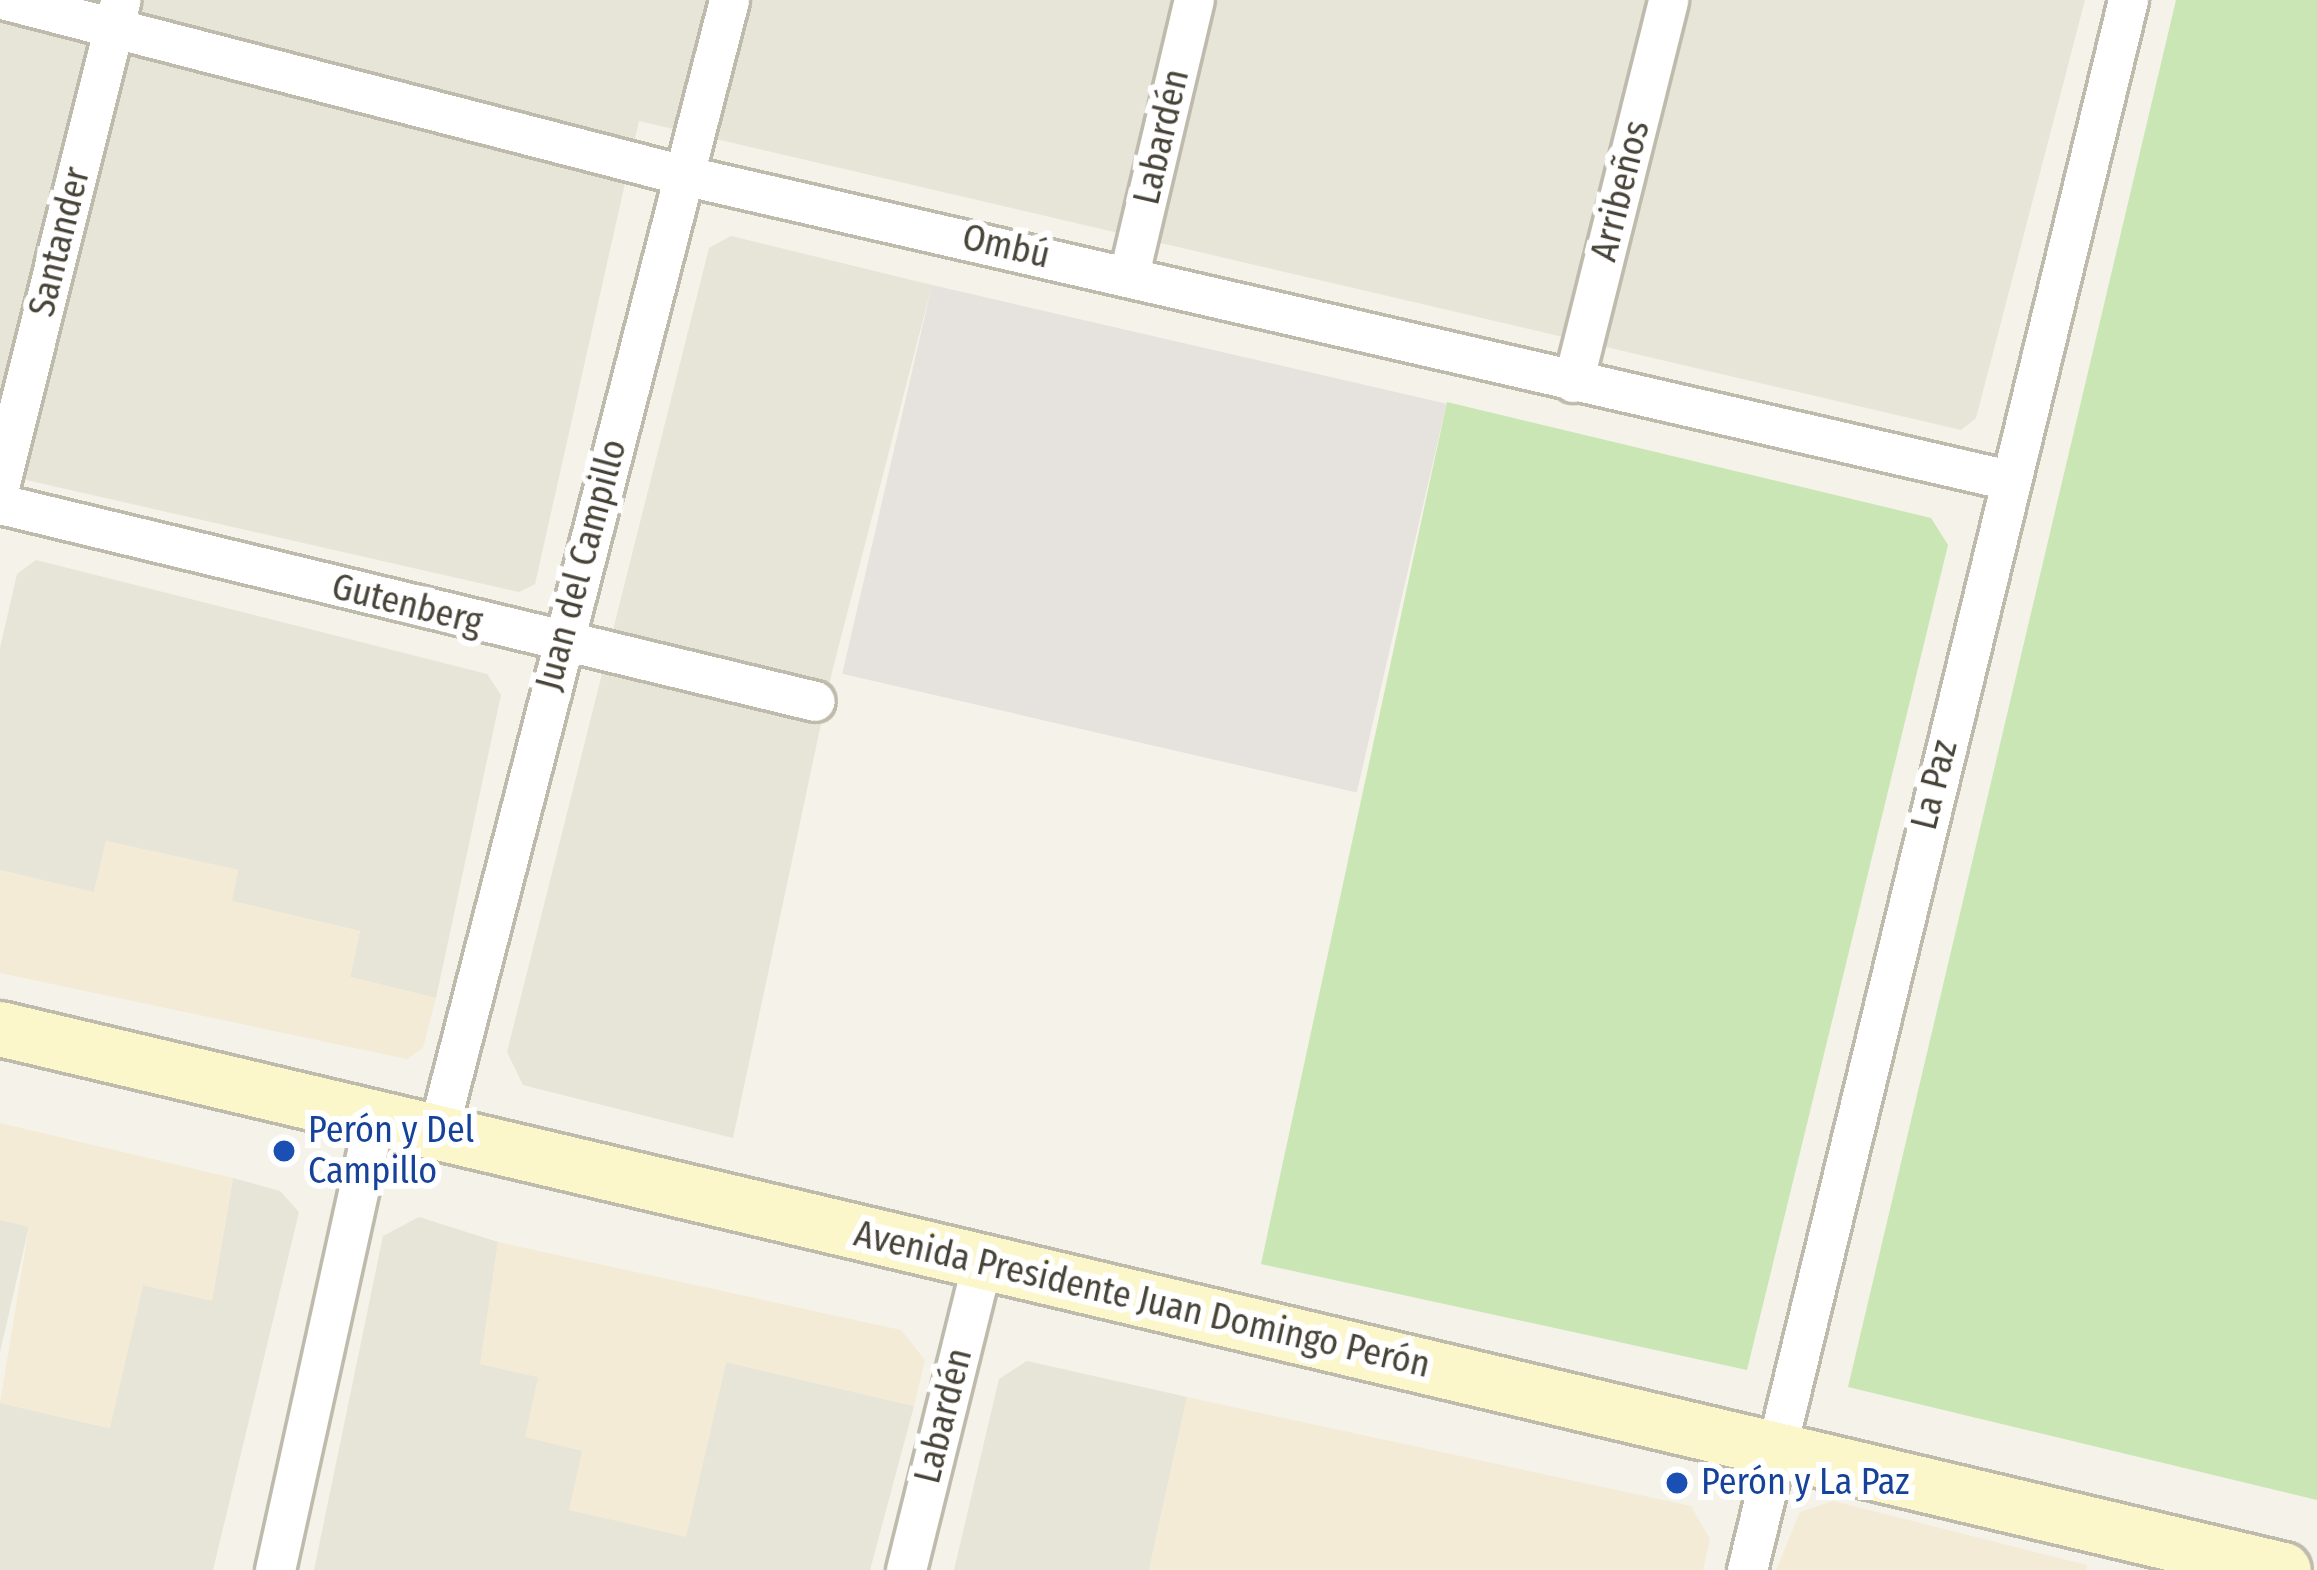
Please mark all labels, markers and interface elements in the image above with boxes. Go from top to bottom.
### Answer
street label: Labardén [1125,65,1199,209]
street label: Arribeños [1583,116,1659,266]
street label: Santander [21,163,99,321]
street label: Ombú [958,216,1054,278]
street label: Juan del Campillo [528,435,636,695]
street label: Gutenberg [327,565,487,645]
street label: La Paz [1903,736,1967,834]
place label: Perón y Del Campillo [308,1108,474,1193]
marker: Perón y Del Campillo [271,1138,297,1164]
street label: Avenida Presidente Juan Domingo Perón [850,1213,1434,1387]
street label: Labardén [906,1344,982,1488]
place label: Perón y La Paz [1701,1461,1910,1505]
marker: Perón y La Paz [1664,1470,1690,1496]

